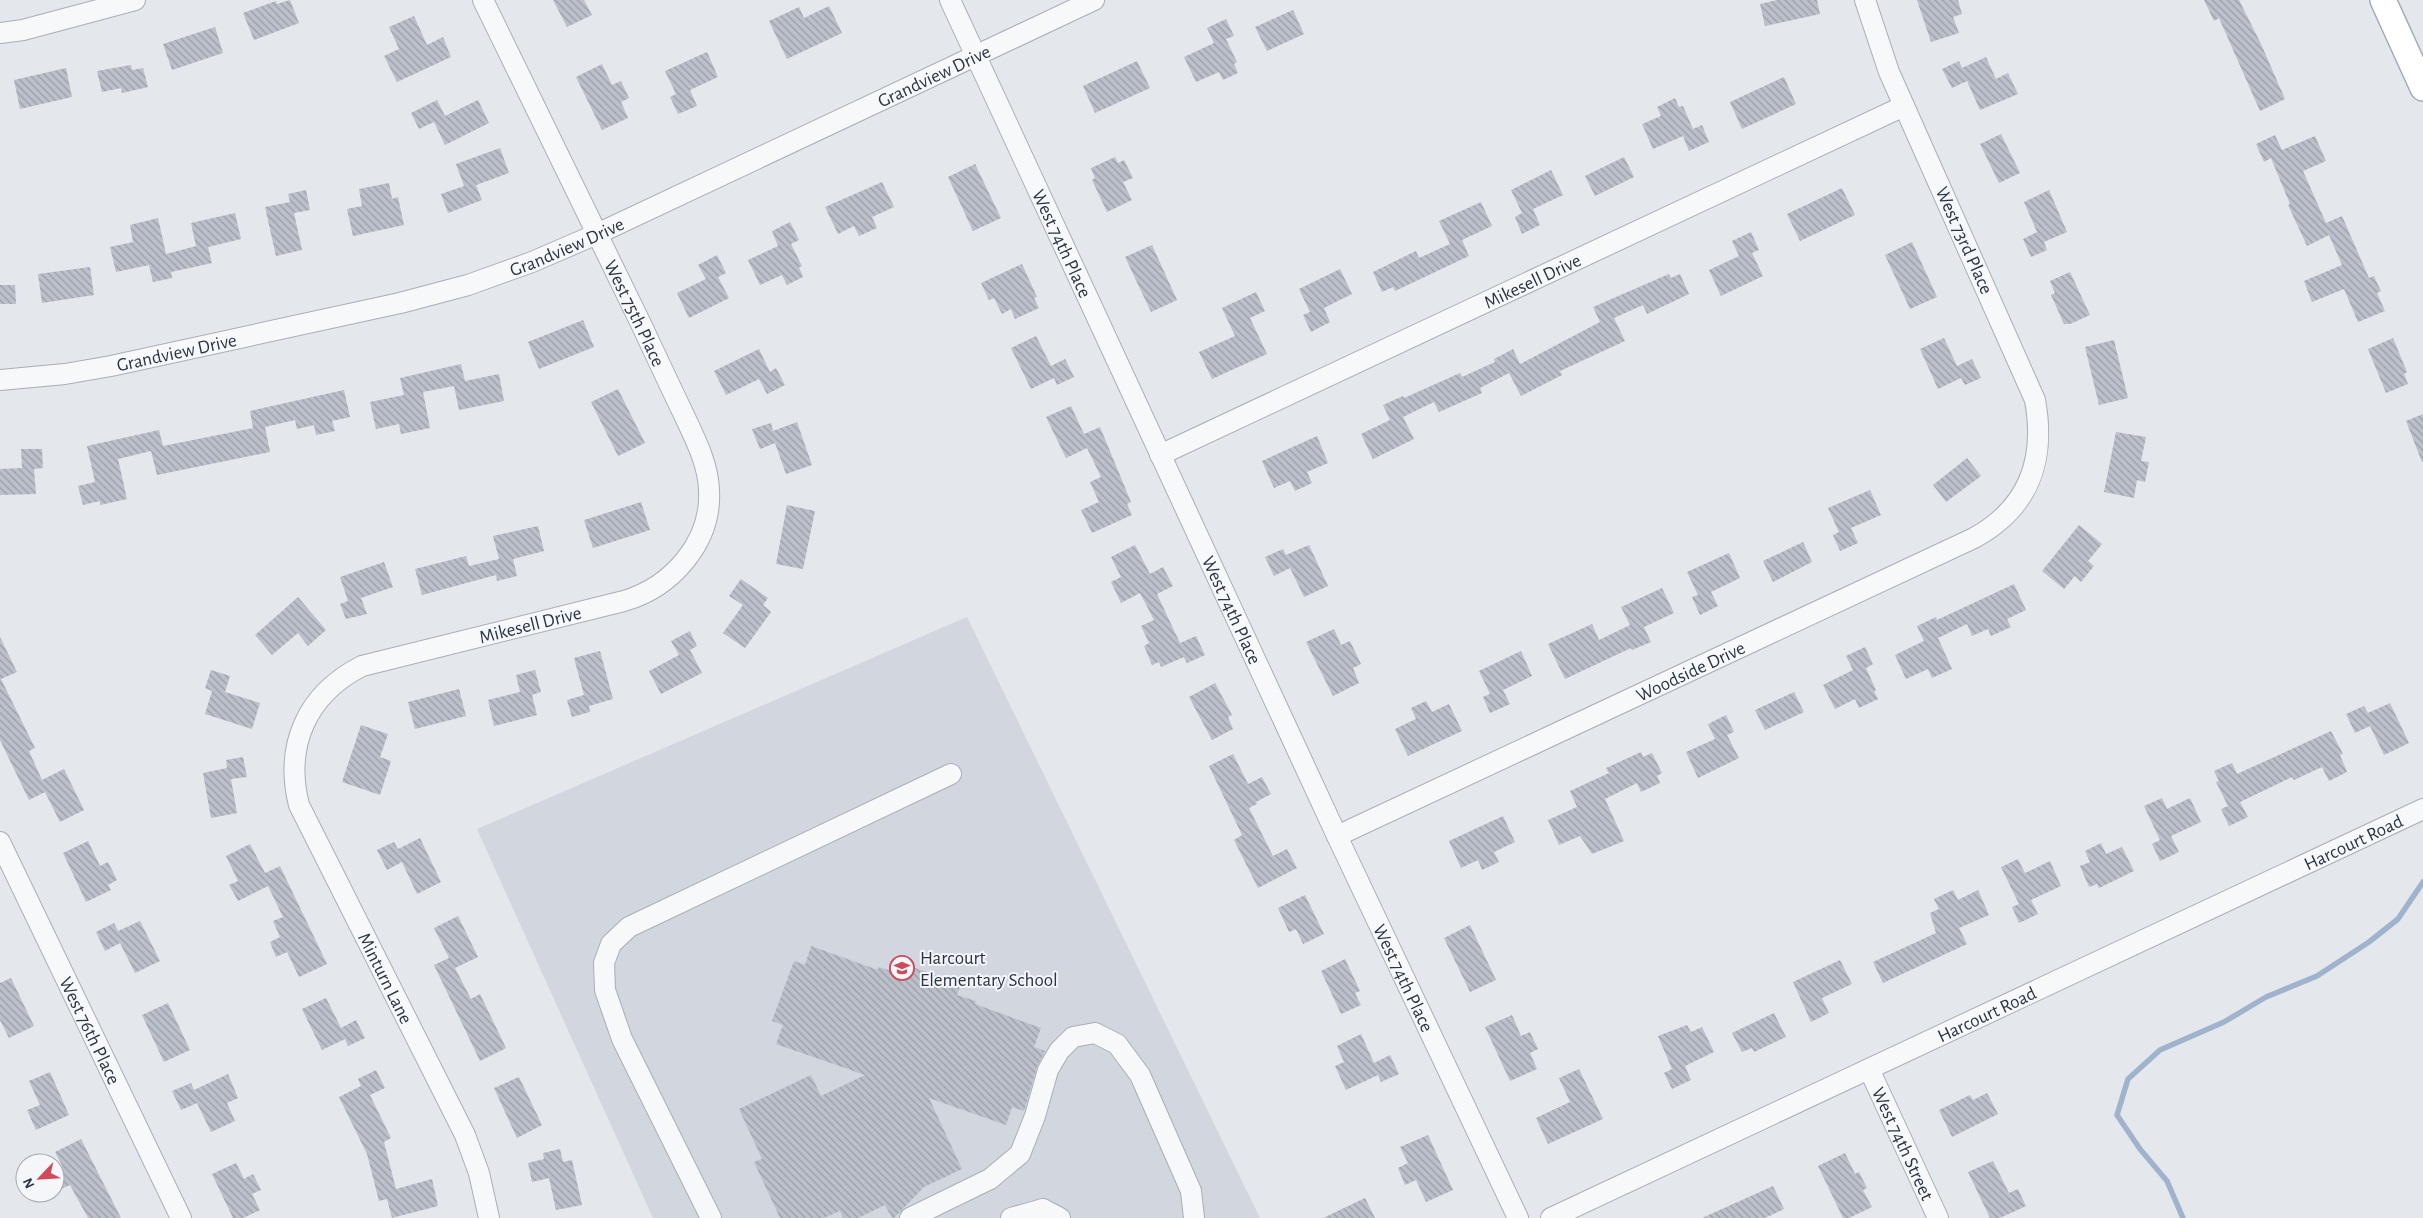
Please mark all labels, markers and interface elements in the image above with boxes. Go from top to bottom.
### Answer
street label: Grandview Drive [875,42,994,111]
street label: West 73rd Place [1931,184,1996,297]
street label: West 74th Place [1028,187,1094,301]
street label: Grandview Drive [507,215,627,280]
street label: Mikesell Drive [1481,251,1584,313]
street label: West 75th Place [600,257,668,370]
street label: Grandview Drive [115,331,239,375]
street label: West 74th Place [1198,553,1264,667]
street label: Mikesell Drive [477,604,583,647]
street label: Woodside Drive [1634,639,1748,706]
street label: Harcourt Road [2301,812,2406,874]
street label: West 74th Place [1369,921,1436,1035]
street label: Minturn Lane [354,930,415,1027]
place label: Harcourt Elementary School [920,949,1058,990]
school or university icon: Harcourt Elementary School [889,955,915,981]
street label: West 76th Place [55,974,123,1088]
street label: Harcourt Road [1935,984,2040,1046]
street label: West 74th Street [1868,1085,1936,1203]
north arrow [15,1153,65,1203]
text: N [21,1176,38,1190]

